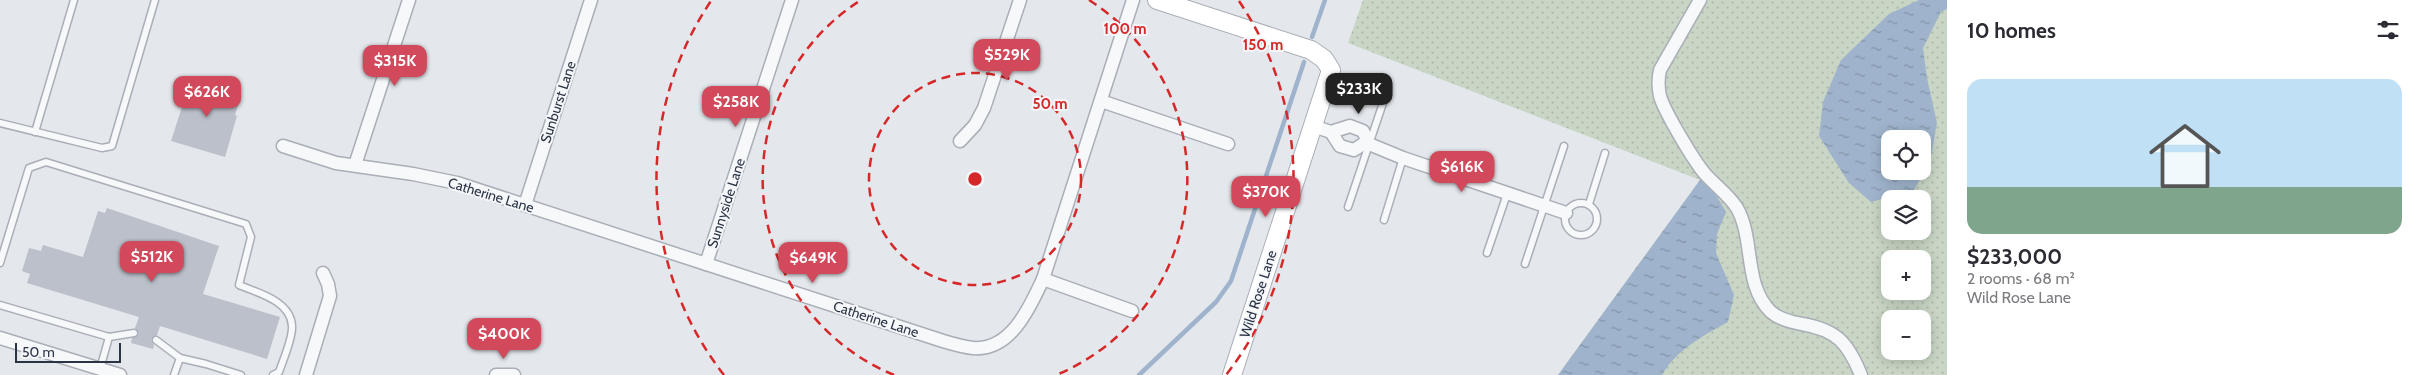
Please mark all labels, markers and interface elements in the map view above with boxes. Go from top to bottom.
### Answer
icon: filters [2374,16,2402,44]
text: 10 homes [1967,18,2056,43]
text: 100 m [1103,20,1147,38]
text: 150 m [1243,36,1283,54]
pin: $529K [972,38,1042,81]
pin: $315K [360,44,430,87]
text: $529K [984,45,1030,64]
text: $315K [374,51,416,70]
street label: Sunburst Lane [536,59,580,145]
pin: $233K [1324,72,1394,115]
pin: $626K [172,76,242,118]
text: $233K [1336,79,1382,98]
text: $626K [184,82,230,101]
pin: $258K [701,86,771,128]
text: $258K [713,92,759,111]
text: 50 m [1032,95,1068,113]
icon: home [2140,111,2230,201]
map controls [1881,130,1931,360]
button: locate [1881,130,1931,180]
pin: $616K [1427,150,1497,193]
street label: Sunnyside Lane [703,156,749,250]
text: $616K [1440,157,1484,176]
centre of rings [966,170,984,188]
street label: Catherine Lane [446,173,536,217]
pin: $370K [1231,176,1301,218]
text: $370K [1242,182,1290,201]
button: layers [1881,190,1931,240]
pin: $512K [117,240,187,283]
pin: $649K [778,242,848,284]
text: $233,000 [1967,244,2062,269]
text: $512K [131,247,173,266]
text: $649K [789,248,837,267]
street label: Wild Rose Lane [1235,248,1281,340]
button: + [1881,250,1931,300]
text: 2 rooms · 68 m² [1967,269,2075,288]
text: Wild Rose Lane [1967,288,2071,307]
street label: Catherine Lane [831,297,921,341]
button: − [1881,310,1931,360]
pin: $400K [469,318,539,360]
text: $400K [478,324,530,343]
scale bar [15,340,121,363]
text: 50 m [22,343,55,361]

